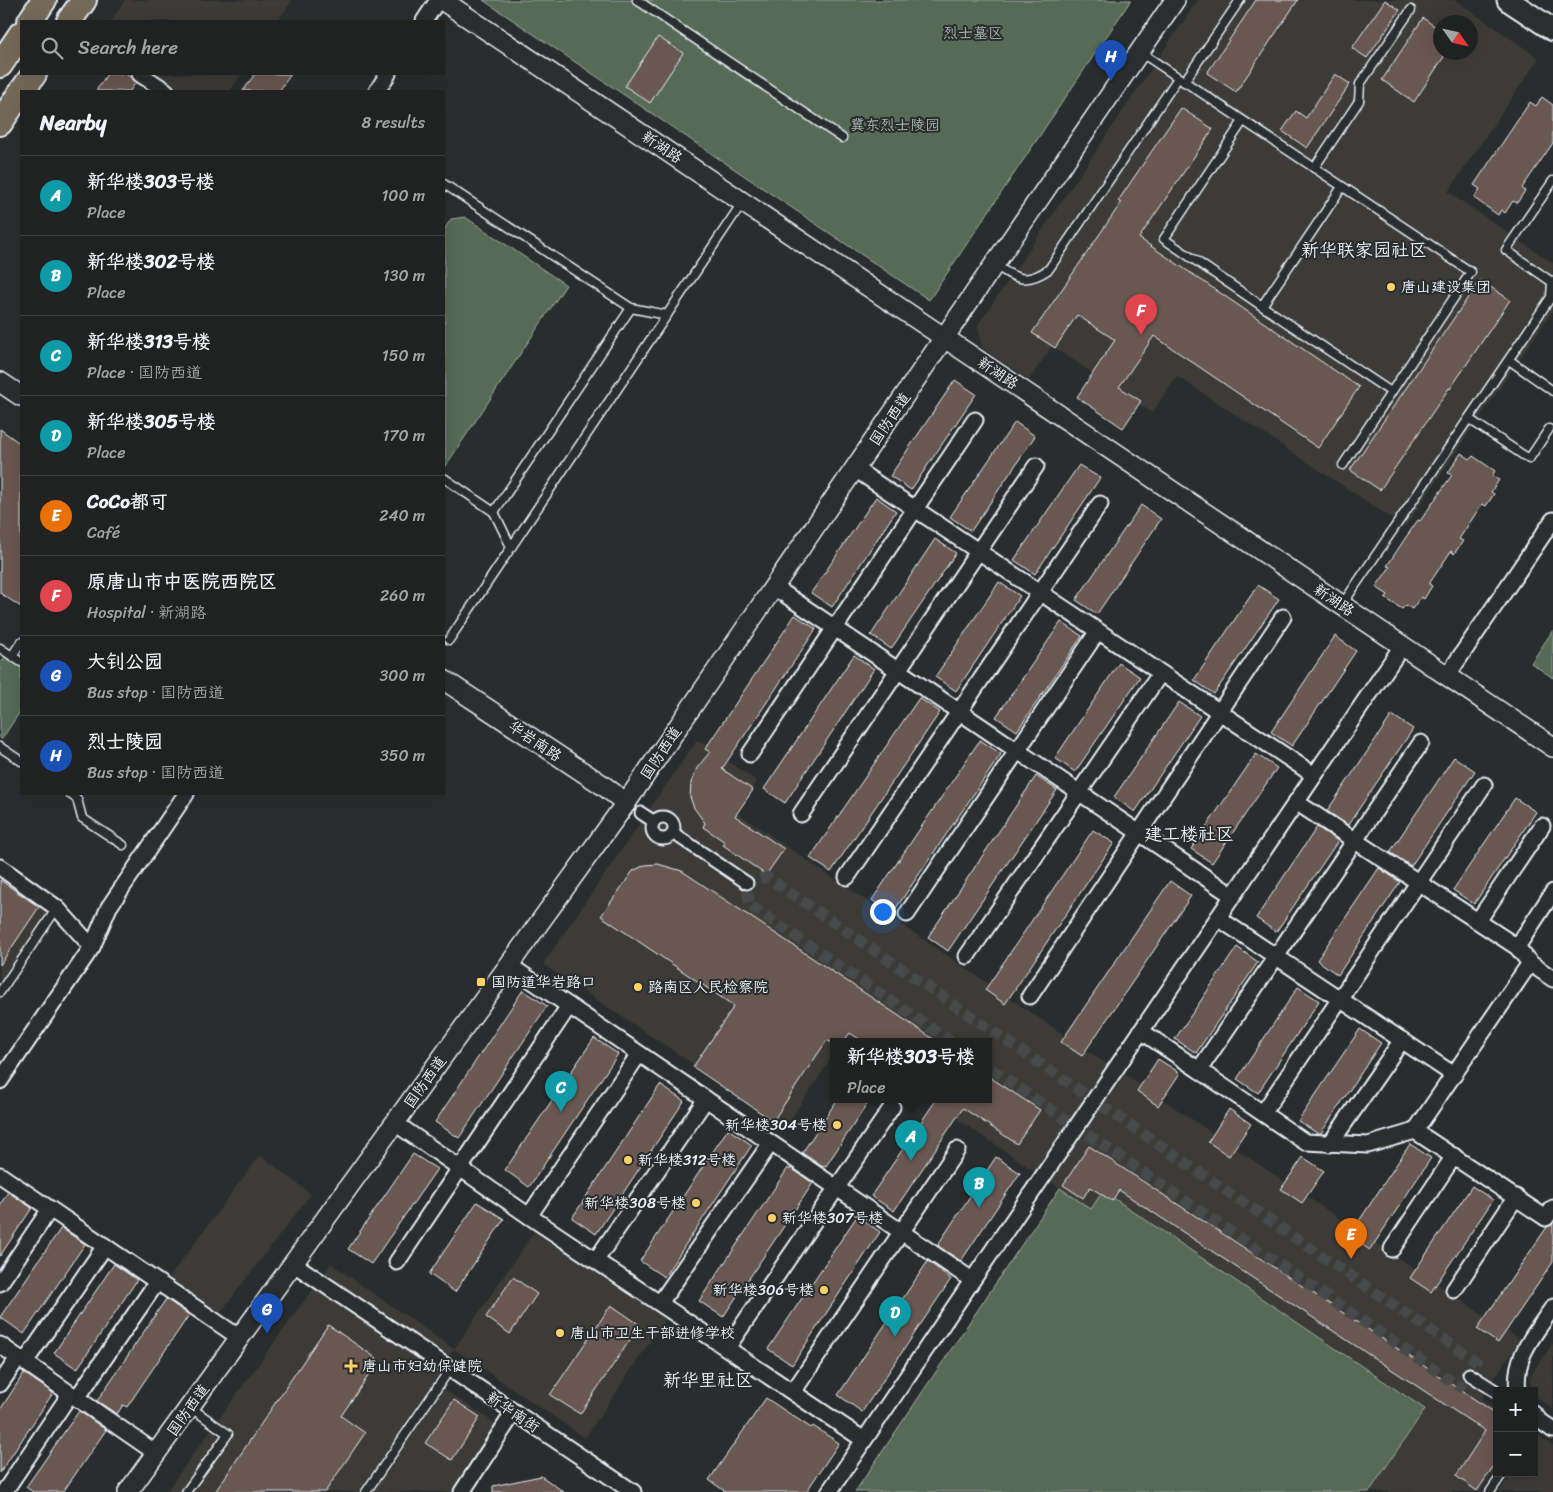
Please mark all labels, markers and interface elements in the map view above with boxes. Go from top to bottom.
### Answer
north arrow [1433,15,1478,60]
search box [20,20,445,75]
park label: 烈士墓区 [943,20,1003,46]
text: Search here [78,31,178,64]
icon: search [38,34,66,62]
pin: H [1095,40,1127,81]
text: Nearby [40,104,106,142]
text: 8 results [362,108,425,137]
park label: 冀东烈士陵园 [850,112,940,138]
street label: 新湖路 [636,124,688,170]
text: 新华楼303号楼 [87,165,215,198]
text: A [51,181,61,210]
text: 100 m [381,181,425,210]
text: Place [87,198,126,227]
district label: 新华联家园社区 [1301,234,1427,266]
text: 新华楼302号楼 [87,245,215,278]
text: B [51,261,61,290]
text: 130 m [383,261,425,290]
place label: 唐山建设集团 [1401,274,1491,300]
text: Place [87,278,126,307]
marker: 唐山建设集团 [1385,281,1397,293]
pin: F [1125,294,1157,335]
text: 新华楼313号楼 [87,325,211,358]
text: C [51,341,61,370]
text: 150 m [382,341,425,370]
street label: 新湖路 [972,350,1024,396]
text: Place · 国防西道 [87,358,202,387]
street label: 国防西道 [862,387,918,451]
text: 新华楼305号楼 [87,405,216,438]
text: D [51,421,61,450]
text: 170 m [382,421,425,450]
text: Place [87,438,126,467]
text: CoCo都可 [87,485,168,518]
text: E [52,501,60,530]
text: 240 m [379,501,425,530]
text: Café [87,518,120,547]
text: 原唐山市中医院西院区 [87,565,277,598]
street label: 新湖路 [1308,577,1360,623]
text: F [52,581,60,610]
text: 260 m [380,581,425,610]
text: Hospital · 新湖路 [87,598,206,627]
text: 大钊公园 [87,645,163,678]
text: G [51,661,61,690]
text: 300 m [380,661,425,690]
text: Bus stop · 国防西道 [87,678,224,707]
street label: 华岩南路 [503,713,567,769]
street label: 国防西道 [633,721,689,785]
text: 烈士陵园 [87,725,163,758]
text: H [50,741,62,770]
text: 350 m [380,741,425,770]
text: Bus stop · 国防西道 [87,758,224,787]
district label: 建工楼社区 [1144,818,1234,850]
your location [870,899,896,925]
place label: 国防道华岩路口 [491,969,596,995]
place label: 路南区人民检察院 [648,974,768,1000]
marker: 国防道华岩路口 [475,976,487,988]
marker: 路南区人民检察院 [632,981,644,993]
popup [830,1038,992,1103]
text: 新华楼303号楼 [847,1040,975,1073]
street label: 国防西道 [397,1050,453,1114]
pin: C [545,1071,577,1112]
text: Place [847,1073,886,1102]
place label: 新华楼304号楼 [725,1112,827,1138]
marker: 新华楼304号楼 [831,1119,843,1131]
pin: A [895,1120,927,1161]
place label: 新华楼312号楼 [638,1147,736,1173]
marker: 新华楼312号楼 [622,1154,634,1166]
pin: B [963,1167,995,1208]
place label: 新华楼308号楼 [584,1190,686,1216]
marker: 新华楼308号楼 [690,1197,702,1209]
place label: 新华楼307号楼 [782,1205,883,1231]
marker: 新华楼307号楼 [766,1212,778,1224]
pin: E [1335,1218,1367,1259]
place label: 新华楼306号楼 [713,1277,814,1303]
marker: 新华楼306号楼 [818,1284,830,1296]
pin: G [251,1293,283,1334]
pin: D [879,1296,911,1337]
place label: 唐山市卫生干部进修学校 [570,1320,735,1346]
marker: 唐山市卫生干部进修学校 [554,1327,566,1339]
place label: 唐山市妇幼保健院 [362,1353,482,1379]
marker: 唐山市妇幼保健院 [344,1359,358,1373]
district label: 新华里社区 [663,1364,753,1396]
street label: 国防西道 [160,1378,216,1442]
street label: 新华南街 [481,1384,545,1440]
map controls [1493,1387,1538,1477]
button: + [1493,1387,1538,1432]
button: − [1493,1432,1538,1477]

